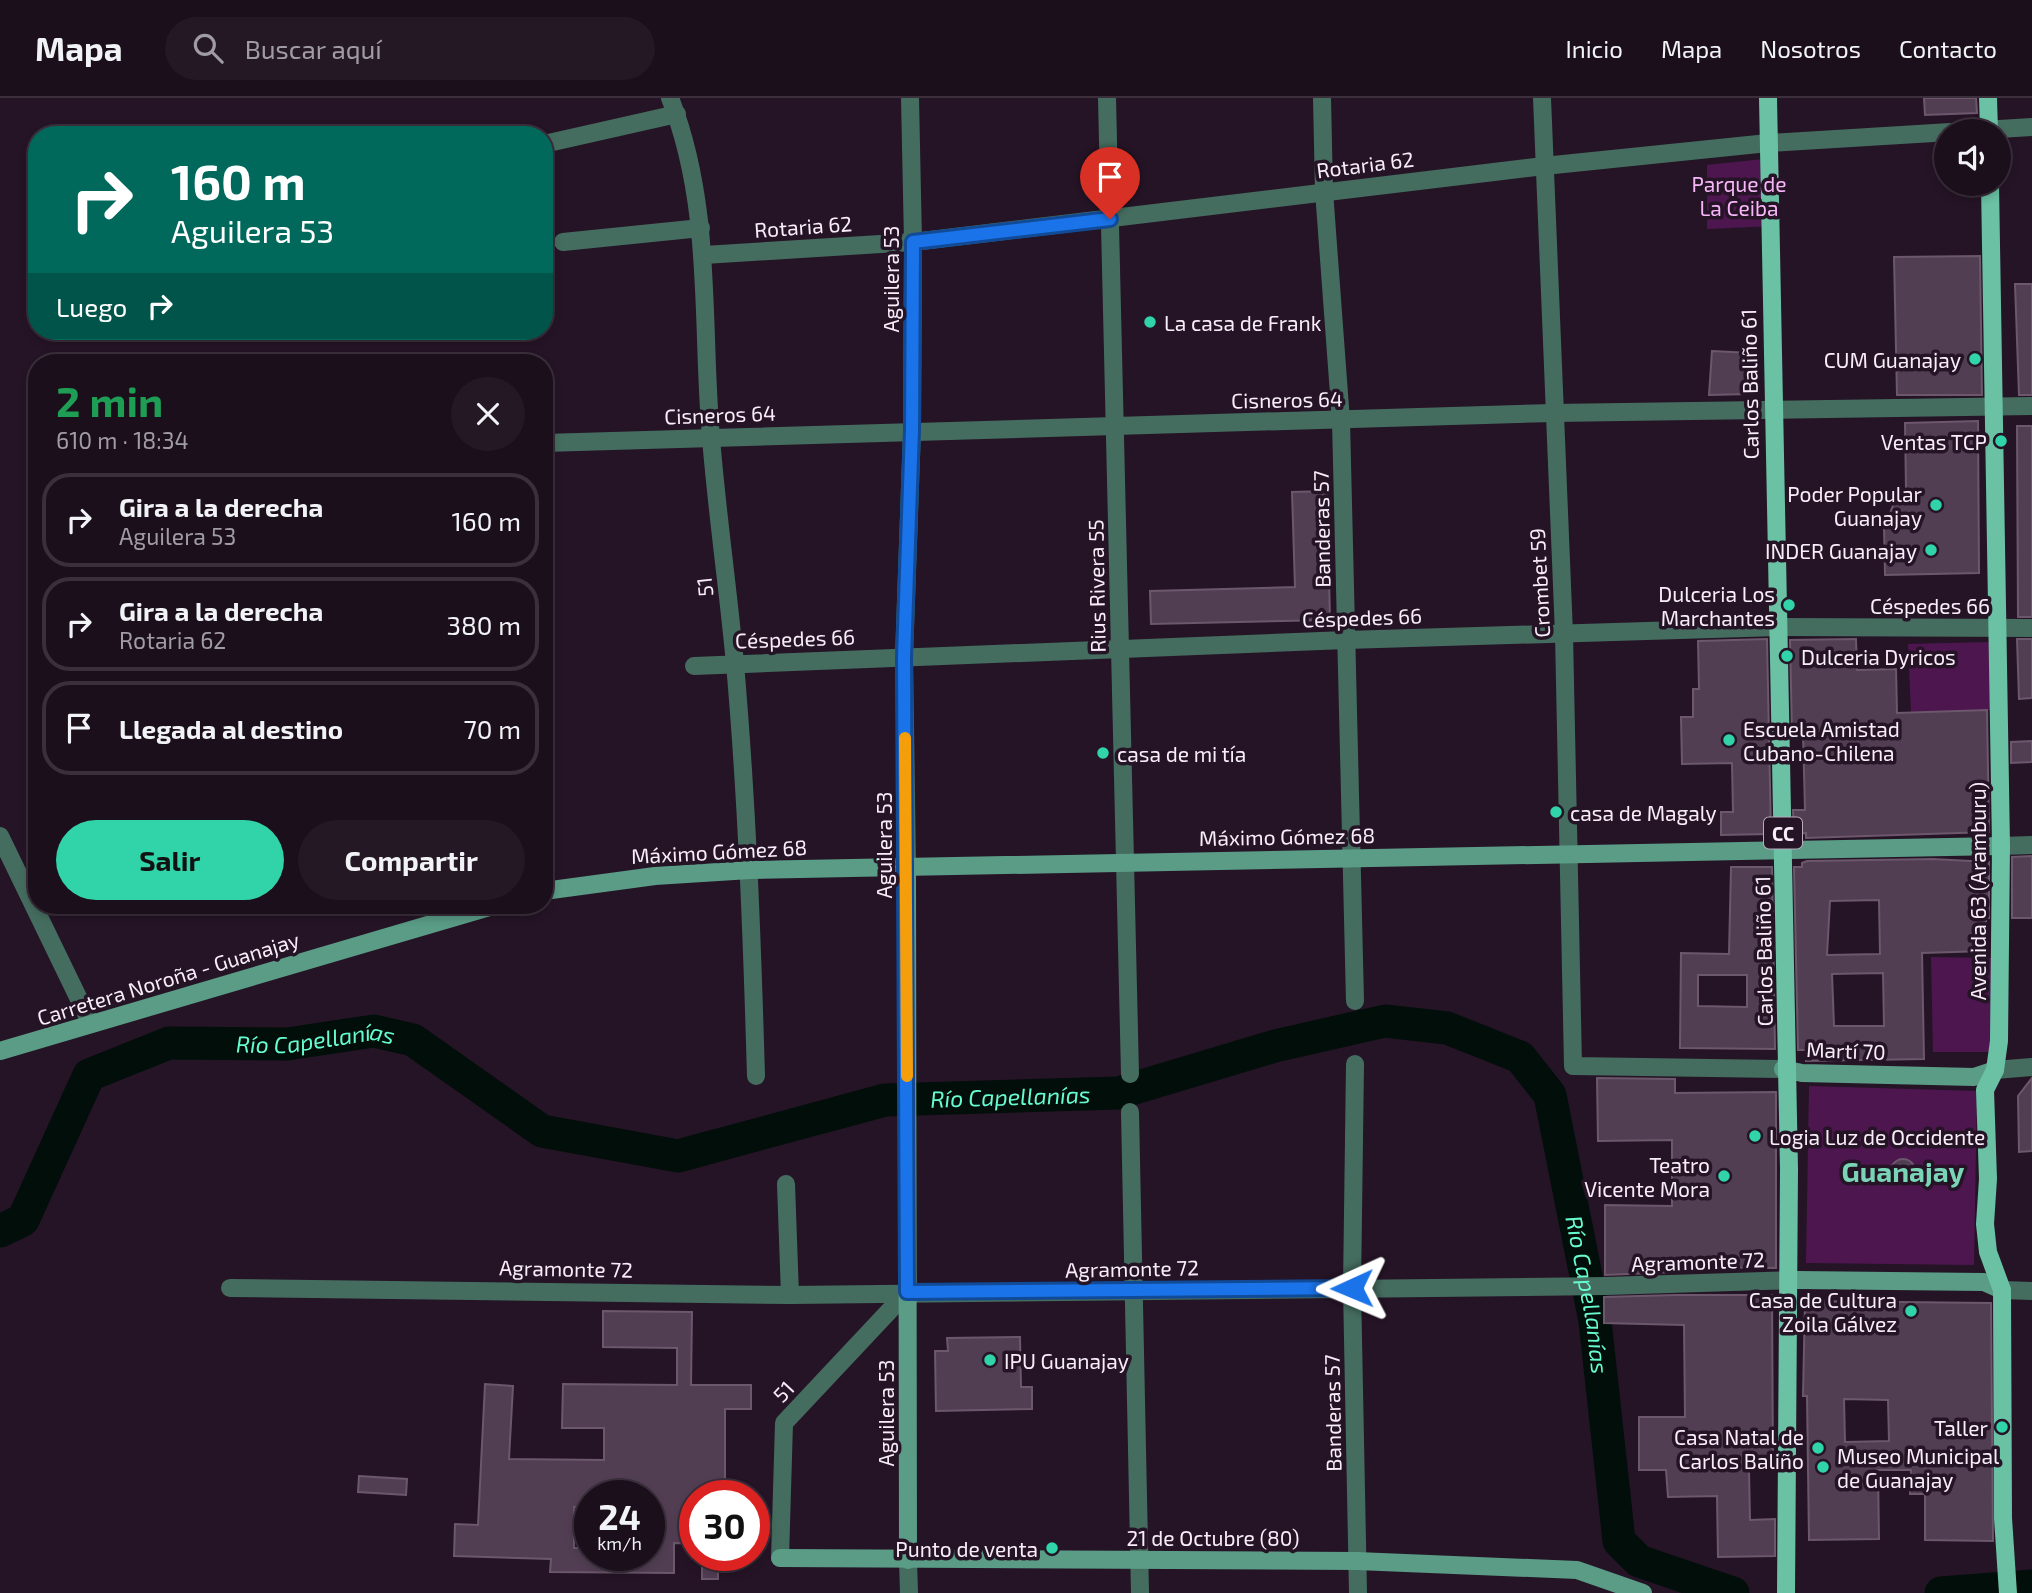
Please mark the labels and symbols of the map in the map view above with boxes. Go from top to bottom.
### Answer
street label: Rotaria 62 [1315,146,1415,182]
pin [1080,147,1140,219]
park label: Parque de La Ceiba [1691,171,1787,220]
street label: Rotaria 62 [753,210,853,242]
street label: Aguilera 53 [878,225,903,333]
street label: Carlos Baliño 61 [1735,308,1763,460]
place label: La casa de Frank [1164,310,1322,335]
marker: La casa de Frank [1142,314,1158,330]
place label: CUM Guanajay [1824,347,1961,373]
marker: CUM Guanajay [1967,351,1983,367]
street label: Cisneros 64 [1231,386,1343,412]
street label: Cisneros 64 [664,400,776,428]
place label: Ventas TCP [1881,429,1987,454]
marker: Ventas TCP [1993,433,2009,449]
street label: Banderas 57 [1307,470,1335,588]
place label: Poder Popular Guanajay [1787,481,1923,531]
marker: Poder Popular Guanajay [1928,497,1944,513]
street label: Rius Rivera 55 [1082,519,1110,653]
street label: Crombet 59 [1524,528,1554,638]
place label: INDER Guanajay [1765,538,1917,564]
marker: INDER Guanajay [1923,542,1939,558]
street label: 51 [691,576,717,598]
place label: Dulceria Los Marchantes [1658,581,1775,630]
street label: Céspedes 66 [1870,593,1990,618]
marker: Dulceria Los Marchantes [1781,597,1797,613]
street label: Céspedes 66 [1302,602,1422,632]
street label: Céspedes 66 [735,623,855,653]
place label: Dulceria Dyricos [1801,644,1956,669]
marker: Dulceria Dyricos [1779,648,1795,664]
place label: Escuela Amistad Cubano-Chilena [1743,716,1900,765]
marker: Escuela Amistad Cubano-Chilena [1721,732,1737,748]
place label: casa de mi tía [1117,741,1246,766]
marker: casa de mi tía [1095,745,1111,761]
street label: Avenida 63 (Aramburu) [1965,782,1990,1000]
street label: Aguilera 53 [871,791,896,899]
place label: casa de Magaly [1570,800,1717,825]
marker: casa de Magaly [1548,804,1564,820]
road number: CC [1764,818,1802,848]
street label: Máximo Gómez 68 [1199,822,1375,850]
street label: Máximo Gómez 68 [630,834,808,868]
street label: Carlos Baliño 61 [1749,875,1777,1027]
street label: Carretera Noroña - Guanajay [34,926,302,1031]
water label: Río Capellanías [236,1017,398,1058]
street label: Martí 70 [1806,1036,1886,1064]
water label: Río Capellanías [930,1080,1091,1113]
place label: Logia Luz de Occidente [1769,1124,1985,1149]
marker: Logia Luz de Occidente [1747,1128,1763,1144]
place label: Teatro Vicente Mora [1584,1152,1710,1201]
district label: Guanajay [1842,1154,1965,1188]
marker: Teatro Vicente Mora [1716,1168,1732,1184]
water label: Río Capellanías [1560,1213,1615,1375]
street label: Agramonte 72 [1631,1246,1765,1276]
position arrow [1315,1251,1389,1325]
street label: Agramonte 72 [499,1254,633,1282]
street label: Agramonte 72 [1065,1254,1199,1282]
place label: Casa de Cultura Zoila Gálvez [1749,1287,1897,1336]
marker: Casa de Cultura Zoila Gálvez [1903,1303,1919,1319]
place label: IPU Guanajay [1004,1348,1129,1374]
marker: IPU Guanajay [982,1352,998,1368]
street label: Banderas 57 [1318,1354,1346,1472]
street label: Aguilera 53 [873,1359,898,1467]
street label: 51 [767,1375,799,1407]
place label: Taller [1934,1415,1989,1440]
marker: Taller [1994,1419,2010,1435]
place label: Casa Natal de Carlos Baliño [1674,1424,1804,1473]
marker: Casa Natal de Carlos Baliño [1810,1440,1826,1456]
place label: Museo Municipal de Guanajay [1837,1443,2000,1493]
marker: Museo Municipal de Guanajay [1815,1459,1831,1475]
speed limit sign: 30 [679,1480,770,1571]
street label: 21 de Octubre (80) [1126,1525,1300,1550]
place label: Punto de venta [895,1536,1038,1561]
marker: Punto de venta [1044,1540,1060,1556]

